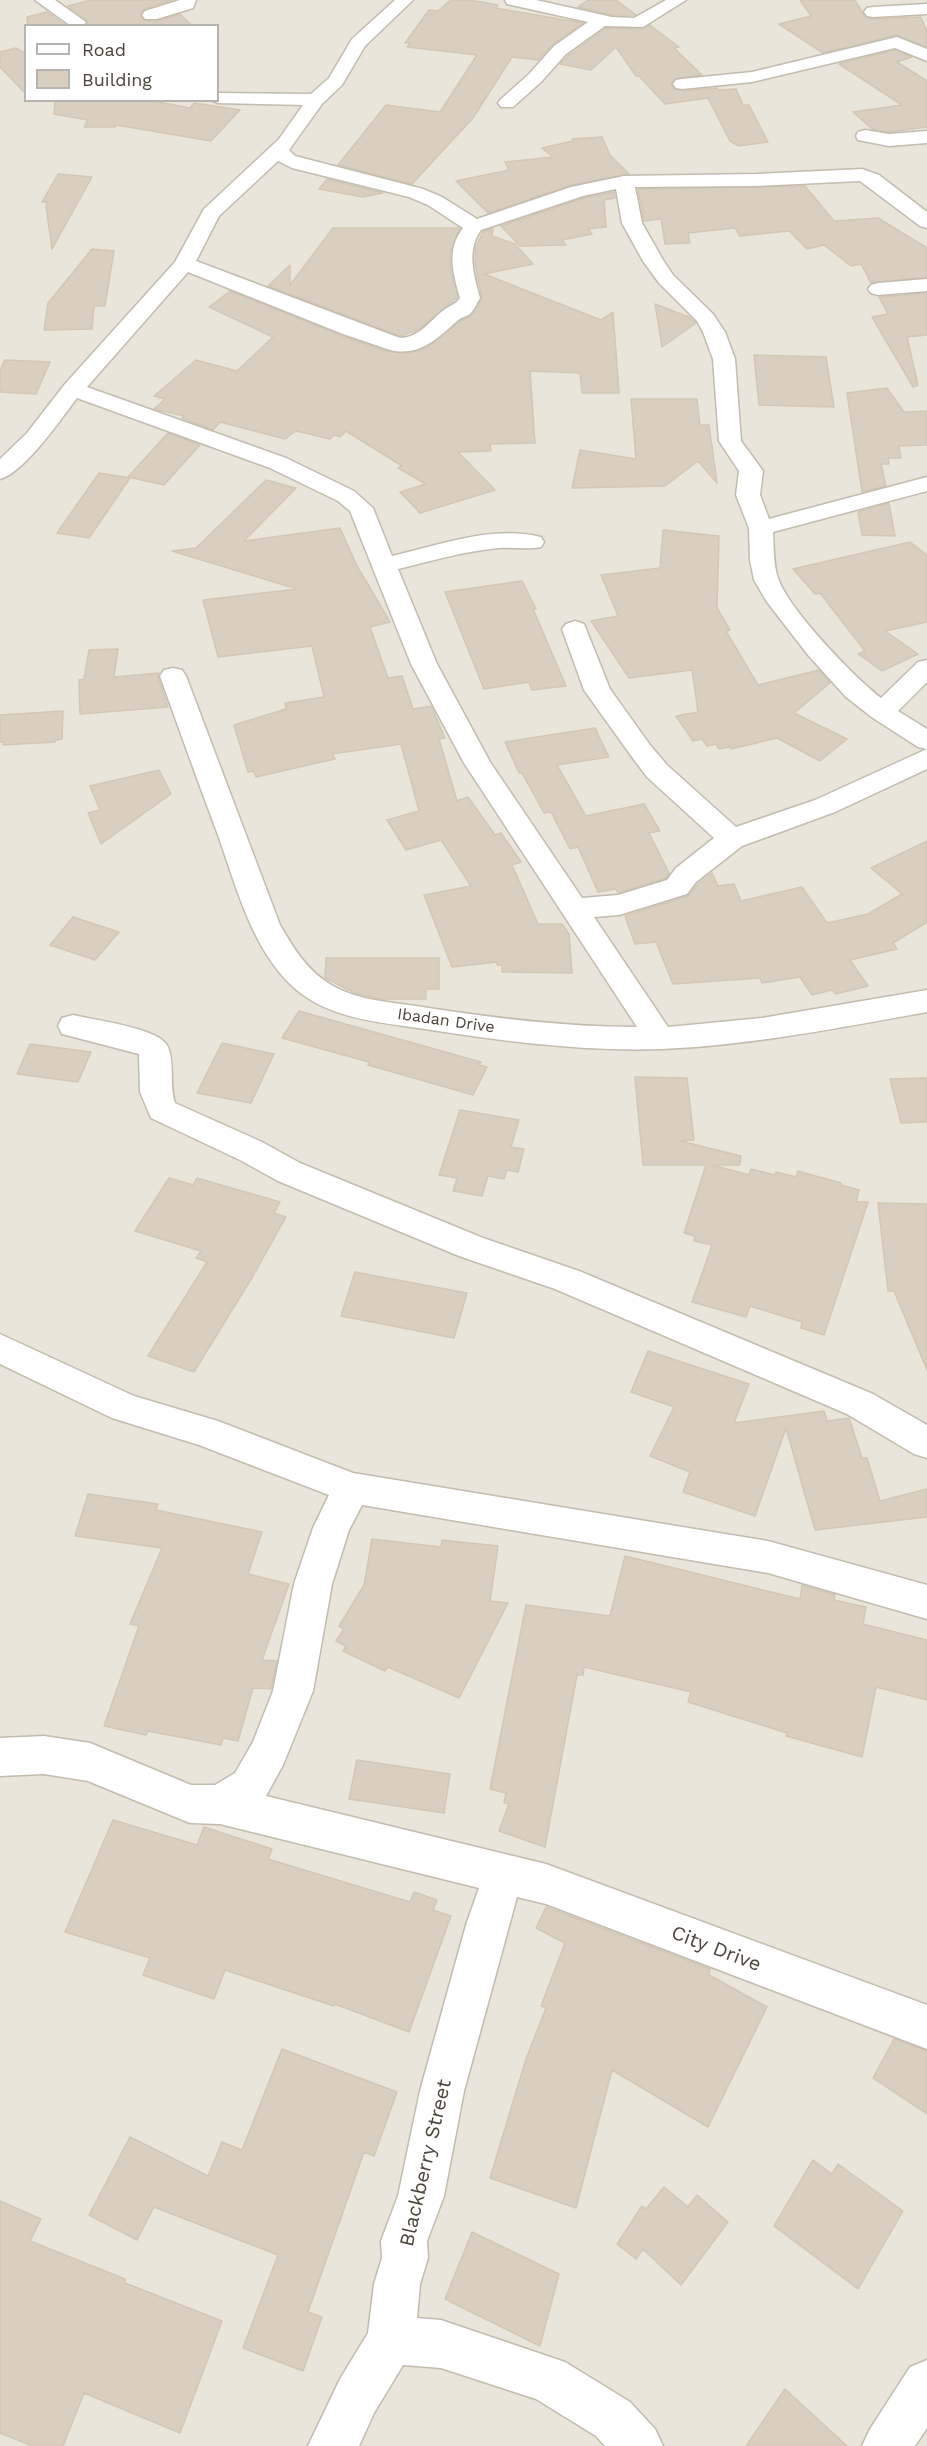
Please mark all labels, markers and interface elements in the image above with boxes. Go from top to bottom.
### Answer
legend [24,24,219,102]
text: Road [82,39,126,60]
text: Building [82,69,152,90]
street label: Ibadan Drive [396,1005,496,1037]
street label: City Drive [668,1921,764,1977]
street label: Blackberry Street [395,2077,457,2249]

